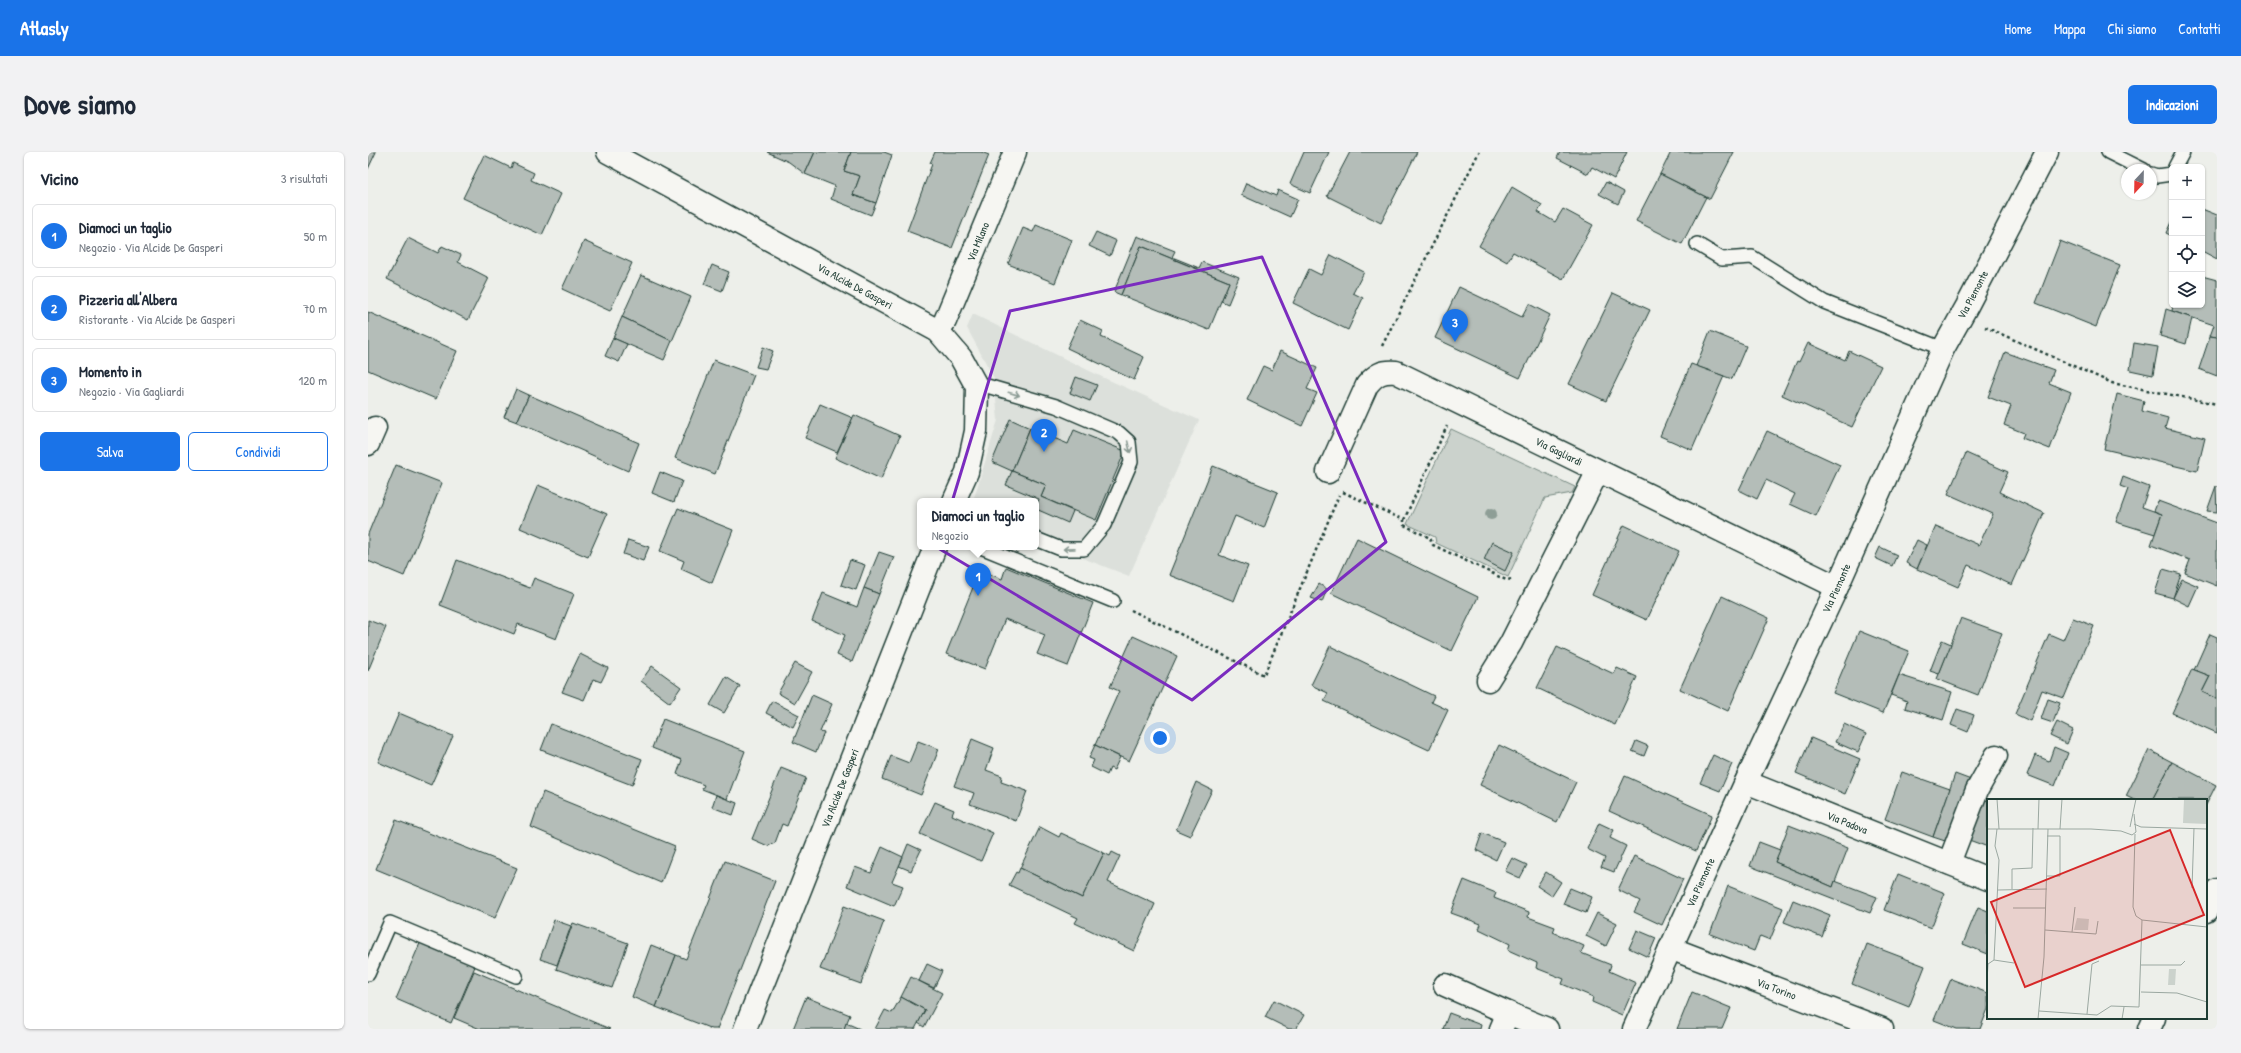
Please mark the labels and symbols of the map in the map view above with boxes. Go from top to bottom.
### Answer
north arrow [2121,164,2157,200]
street label: Via Milano [963,220,992,263]
street label: Via Alcide De Gasperi [815,260,895,312]
street label: Via Piemonte [1954,267,1992,321]
pin: 3 [1442,309,1468,342]
one-way arrow [1008,391,1021,398]
pin: 2 [1031,419,1057,452]
street label: Via Gagliardi [1533,434,1585,469]
one-way arrow [1125,440,1133,453]
one-way arrow [1063,545,1076,553]
street label: Via Piemonte [1819,561,1854,615]
pin: 1 [965,563,991,596]
your location [1150,728,1170,748]
street label: Via Alcide De Gasperi [818,747,862,830]
inset map [1987,799,2207,1019]
street label: Via Padova [1825,808,1870,837]
street label: Via Piemonte [1683,855,1718,909]
street label: Via Torino [1755,975,1799,1003]

